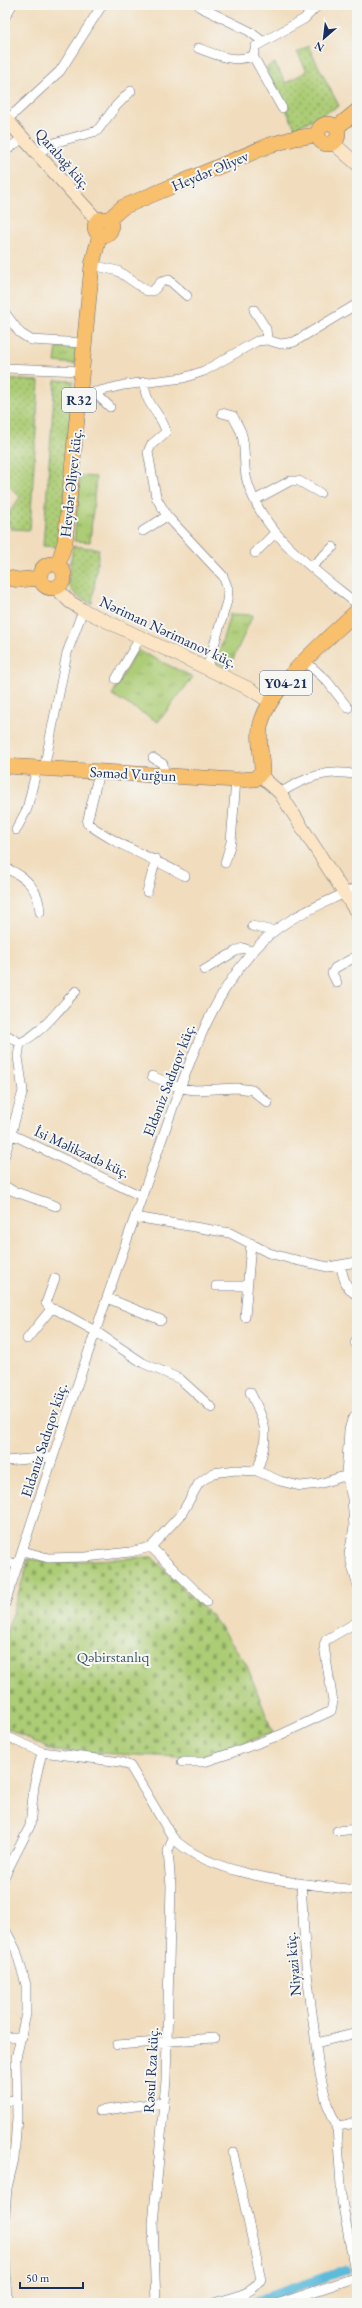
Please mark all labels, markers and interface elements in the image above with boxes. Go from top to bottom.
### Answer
north arrow [304,18,344,58]
text: N [312,39,327,55]
street label: Qarabağ küç. [31,124,95,194]
street label: Heydər Əliyev [168,146,252,195]
road number: R32 [62,388,96,412]
street label: Heydər Əliyev küç. [55,428,86,538]
street label: Nəriman Nərimanov küç. [97,592,240,672]
road number: Y04-21 [260,671,312,695]
street label: Səməd Vurğun [89,762,177,785]
street label: Eldəniz Sadıqov küç. [138,1021,199,1139]
street label: İsi Məlikzadə küç. [31,1121,133,1182]
street label: Eldəniz Sadıqov küç. [16,1380,71,1500]
park label: Qəbirstanlıq [77,1647,149,1666]
street label: Niyazi küç. [280,1931,305,1997]
street label: Rəsul Rza küç. [139,2027,162,2113]
scale bar [20,2264,83,2290]
text: 50 m [26,2270,50,2286]

